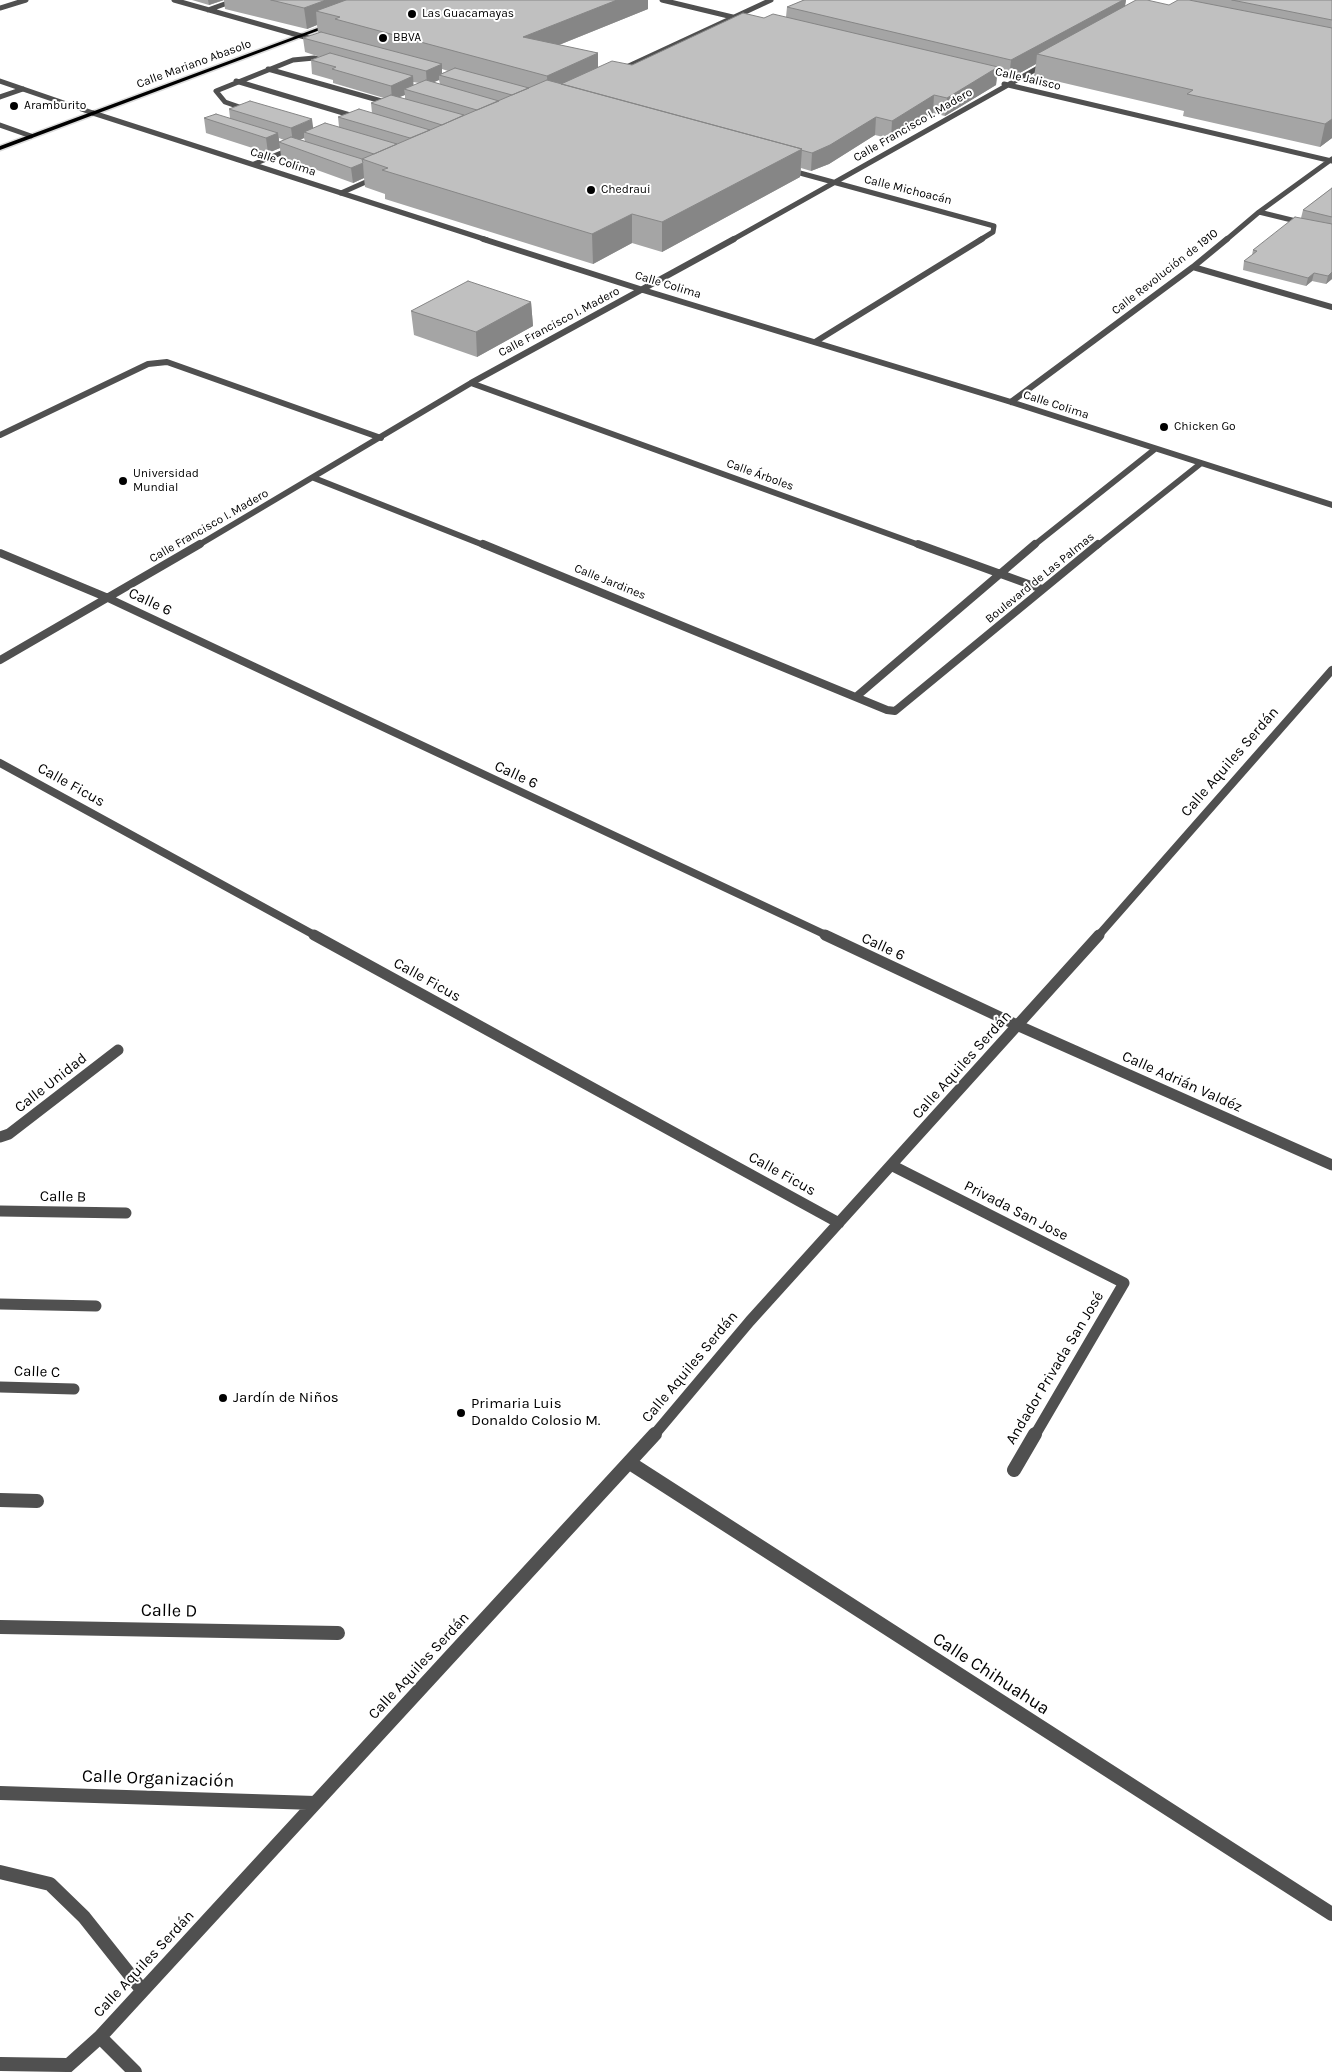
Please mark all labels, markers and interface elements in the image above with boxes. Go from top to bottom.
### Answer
place label: Las Guacamayas [422,7,514,21]
marker: Las Guacamayas [406,8,418,20]
place label: BBVA [393,31,421,45]
marker: BBVA [377,32,389,44]
street label: Calle Mariano Abasolo [135,37,253,91]
street label: Calle Jalisco [994,64,1062,94]
street label: Calle Francisco I. Madero [851,85,975,165]
place label: Aramburito [24,99,86,113]
marker: Aramburito [8,100,20,112]
street label: Calle Colima [248,145,318,179]
street label: Calle Michoacán [863,172,953,208]
place label: Chedraui [601,183,651,197]
marker: Chedraui [585,184,597,196]
street label: Calle Revolución de 1910 [1109,226,1221,318]
street label: Calle Colima [633,268,703,302]
street label: Calle Francisco I. Madero [496,284,622,360]
street label: Calle Colima [1021,388,1091,422]
place label: Chicken Go [1174,420,1236,434]
marker: Chicken Go [1158,421,1170,433]
street label: Calle Árboles [724,456,796,494]
place label: Universidad Mundial [133,467,199,495]
marker: Universidad Mundial [117,475,129,487]
street label: Calle Francisco I. Madero [147,486,271,566]
street label: Boulevard de Las Palmas [983,530,1097,626]
street label: Calle Jardines [572,561,648,603]
street label: Calle 6 [125,584,175,620]
street label: Calle Aquiles Serdán [1177,703,1283,821]
street label: Calle 6 [491,757,541,793]
street label: Calle Ficus [34,759,108,811]
street label: Calle 6 [858,929,908,965]
street label: Calle Ficus [390,954,464,1006]
street label: Calle Aquiles Serdán [909,1007,1015,1123]
street label: Calle Adrián Valdéz [1119,1047,1245,1117]
street label: Calle Unidad [11,1049,91,1117]
street label: Calle Ficus [745,1148,819,1200]
street label: Privada San Jose [961,1177,1071,1245]
street label: Calle B [40,1188,86,1206]
street label: Andador Privada San José [1002,1288,1108,1448]
street label: Calle Aquiles Serdán [638,1308,742,1426]
street label: Calle C [14,1362,60,1382]
place label: Jardín de Niños [233,1389,339,1407]
marker: Jardín de Niños [217,1392,229,1404]
place label: Primaria Luis Donaldo Colosio M. [471,1395,601,1430]
marker: Primaria Luis Donaldo Colosio M. [455,1407,467,1419]
street label: Calle D [141,1600,197,1622]
street label: Calle Aquiles Serdán [365,1609,473,1723]
street label: Calle Chihuahua [928,1628,1054,1720]
street label: Calle Organización [81,1766,235,1792]
street label: Calle Aquiles Serdán [90,1907,198,2021]

